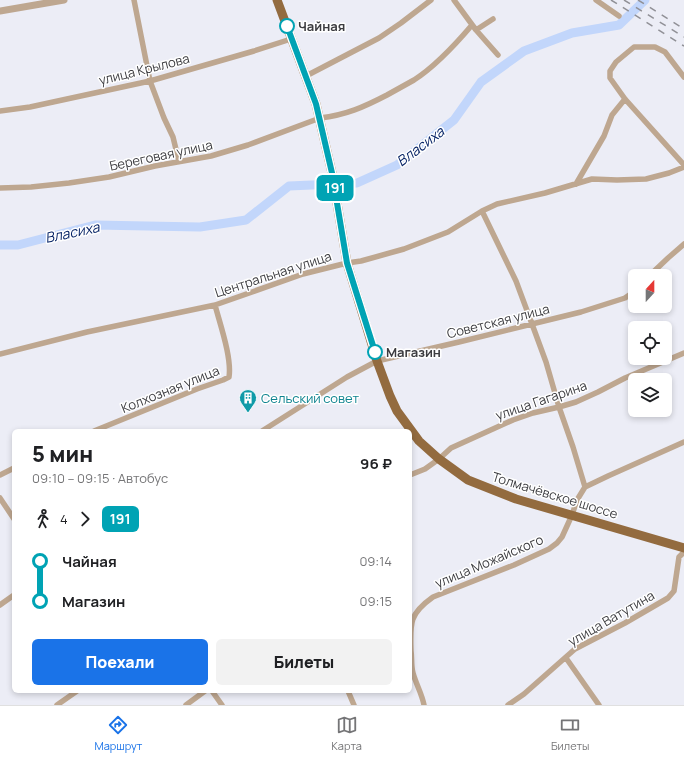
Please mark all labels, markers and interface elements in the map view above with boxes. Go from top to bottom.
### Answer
place label: Чайная [298,17,345,35]
marker: Чайная [279,18,295,34]
street label: улица Крылова [97,49,191,89]
water label: Власиха [392,121,449,170]
street label: Береговая улица [108,135,214,175]
line badge: 191 [312,175,358,201]
text: 191 [325,178,345,197]
water label: Власиха [43,217,102,247]
street label: Центральная улица [212,247,334,301]
north arrow [628,269,672,313]
map controls [628,269,672,417]
street label: Советская улица [445,300,551,342]
button: locate [628,321,672,365]
place label: Магазин [386,343,441,361]
marker: Магазин [367,344,383,360]
street label: Колхозная улица [118,361,222,417]
button: layers [628,373,672,417]
street label: улица Гагарина [493,376,589,424]
building icon: Сельский совет [238,388,258,413]
place label: Сельский совет [261,389,360,407]
text: 5 мин [32,439,93,469]
text: 96 ₽ [360,453,392,474]
street label: Толмачёвское шоссе [490,467,620,523]
text: 09:10 – 09:15 · Автобус [32,469,168,487]
icon: walk [32,508,54,530]
icon: forward [74,508,96,530]
text: 191 [110,509,131,528]
text: 4 [60,510,68,528]
street label: улица Можайского [432,530,546,592]
text: Чайная [62,551,117,572]
text: 09:14 [359,552,392,570]
street label: улица Ватутина [565,586,657,650]
text: Магазин [62,591,125,612]
text: 09:15 [360,592,392,610]
button: Поехали [32,639,208,685]
button: Билеты [216,639,392,685]
tab: Маршрут [94,714,142,753]
tab: Карта [331,714,362,753]
tab: Билеты [551,714,589,753]

